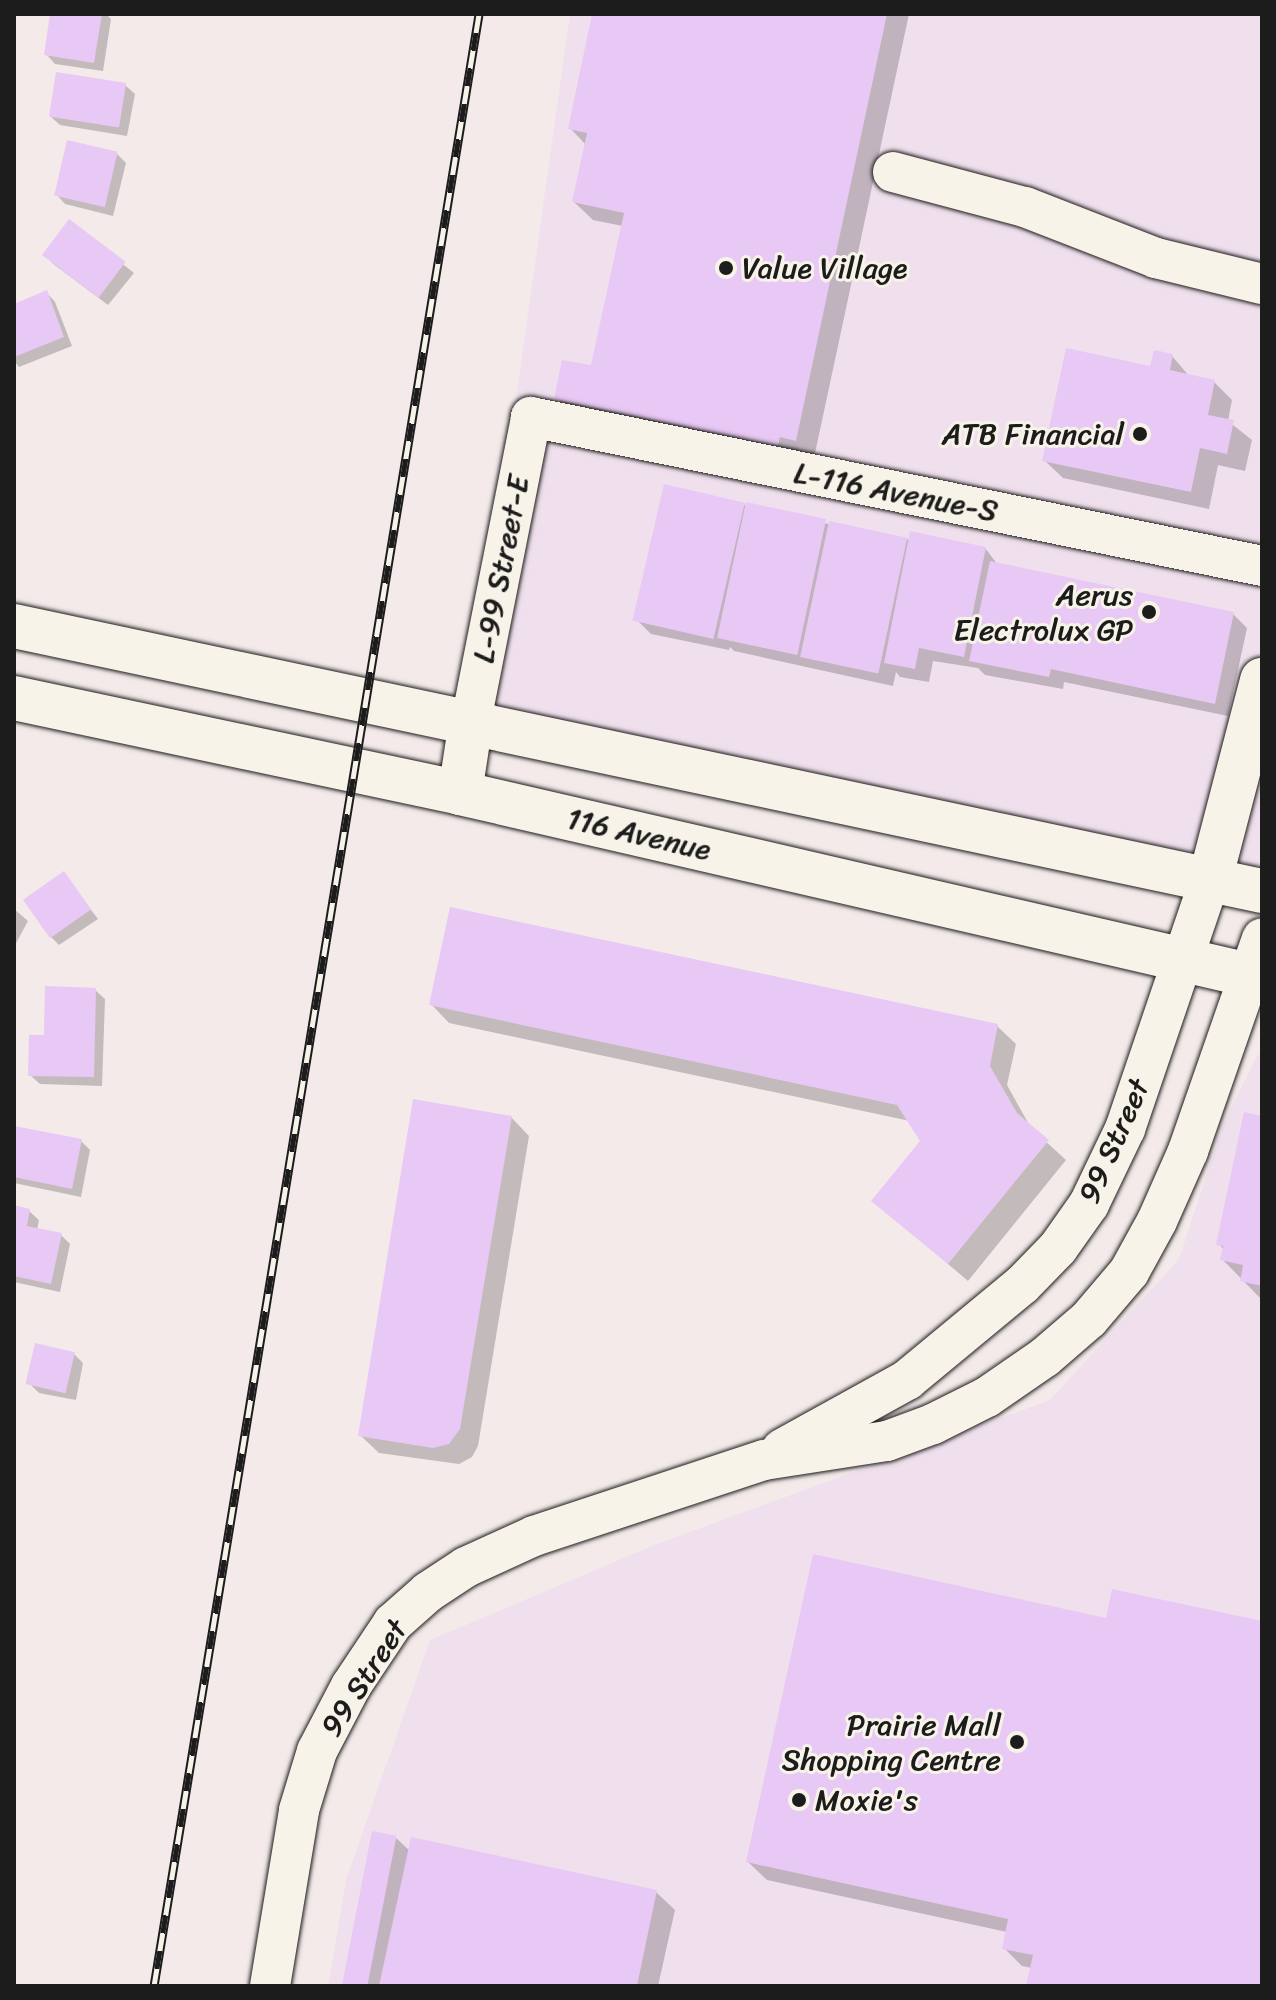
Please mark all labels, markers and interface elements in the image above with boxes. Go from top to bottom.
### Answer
place label: Value Village [742,250,908,286]
marker: Value Village [717,259,735,277]
place label: ATB Financial [942,416,1124,452]
marker: ATB Financial [1131,425,1149,443]
street label: L-116 Avenue-S [791,455,1001,529]
street label: L-99 Street-E [465,472,537,666]
place label: Aerus Electrolux GP [954,577,1133,648]
marker: Aerus Electrolux GP [1140,603,1158,621]
street label: 116 Avenue [564,800,714,868]
street label: 99 Street [1071,1073,1157,1209]
street label: 99 Street [313,1613,415,1743]
place label: Prairie Mall Shopping Centre [781,1707,1001,1778]
marker: Prairie Mall Shopping Centre [1008,1733,1026,1751]
place label: Moxie's [815,1782,918,1818]
marker: Moxie's [790,1791,808,1809]

